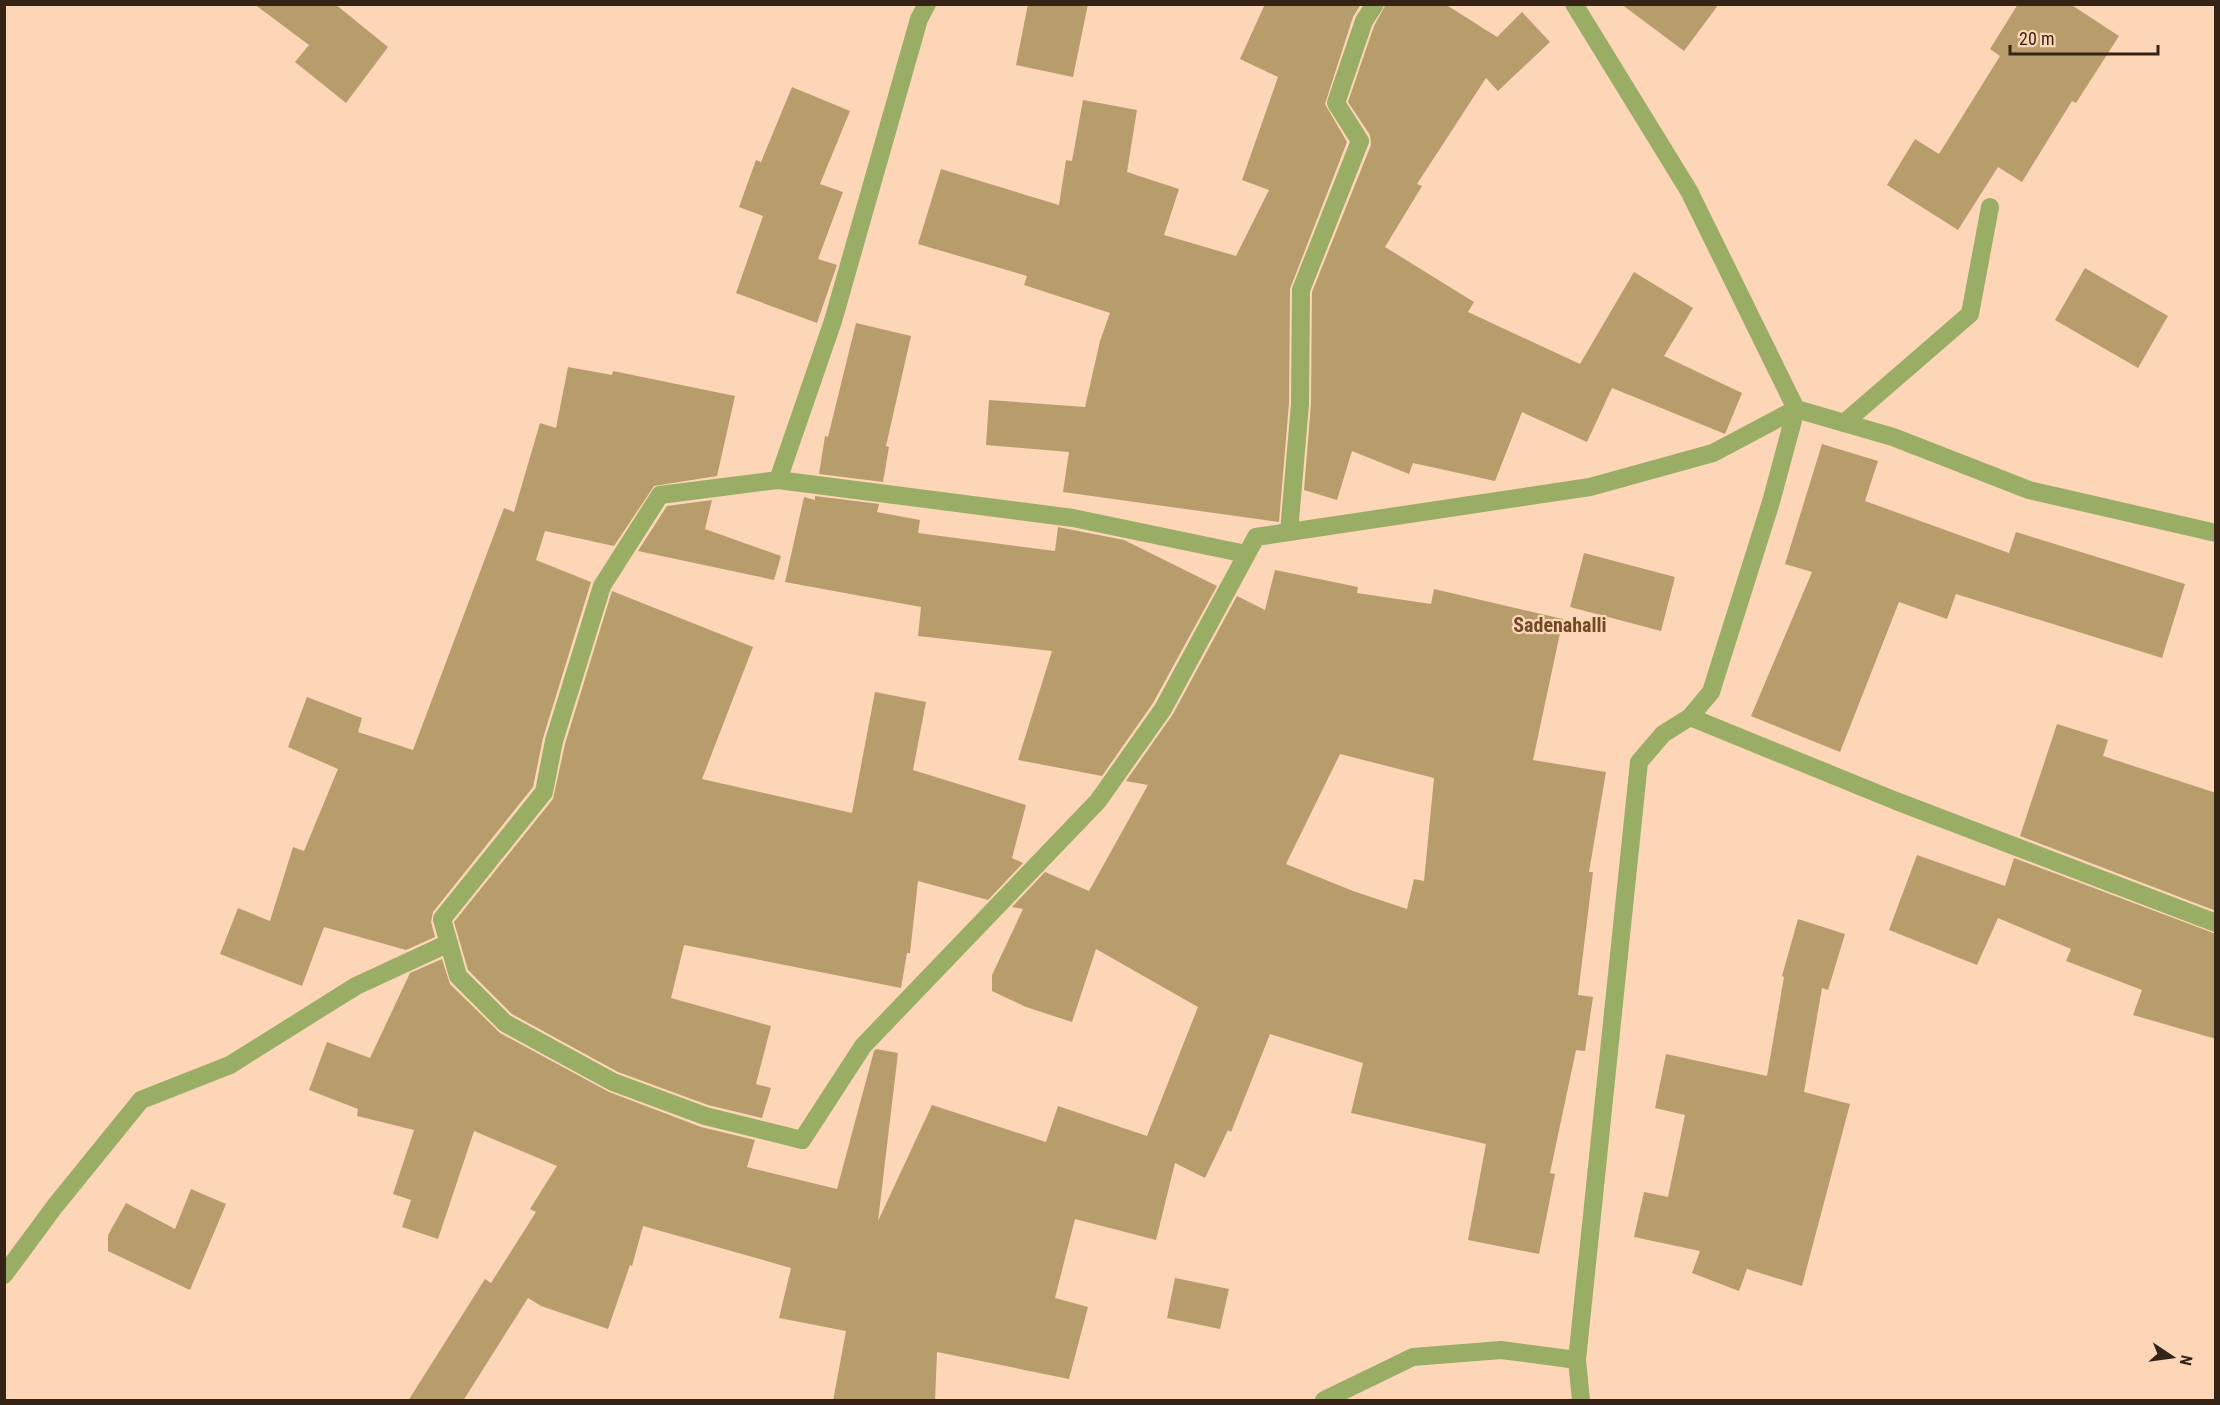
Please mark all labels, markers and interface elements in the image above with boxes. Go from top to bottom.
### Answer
scale bar [2010,18,2158,56]
text: 20 m [2019,28,2054,49]
district label: Sadenahalli [1513,613,1607,637]
north arrow [2142,1327,2202,1387]
text: N [2176,1353,2196,1367]

